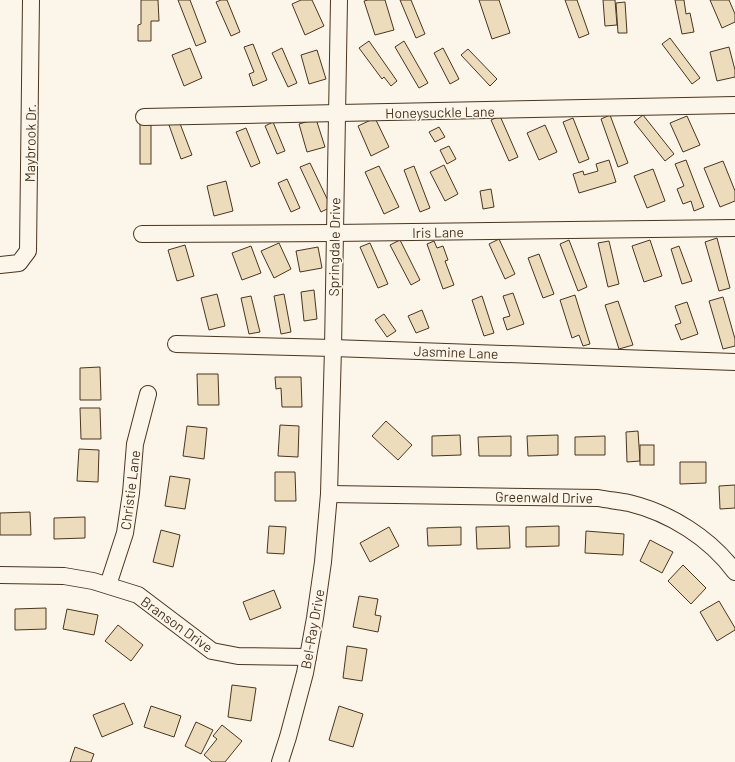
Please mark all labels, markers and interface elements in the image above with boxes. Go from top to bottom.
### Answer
street label: Honeysuckle Lane [385,103,495,121]
street label: Maybrook Dr. [21,104,39,182]
street label: Springdale Drive [325,197,343,297]
street label: Iris Lane [412,223,464,241]
street label: Jasmine Lane [413,342,499,362]
street label: Christie Lane [117,449,143,531]
street label: Greenwald Drive [495,488,593,506]
street label: Bel-Ray Drive [297,588,327,670]
street label: Branson Drive [138,592,216,656]

